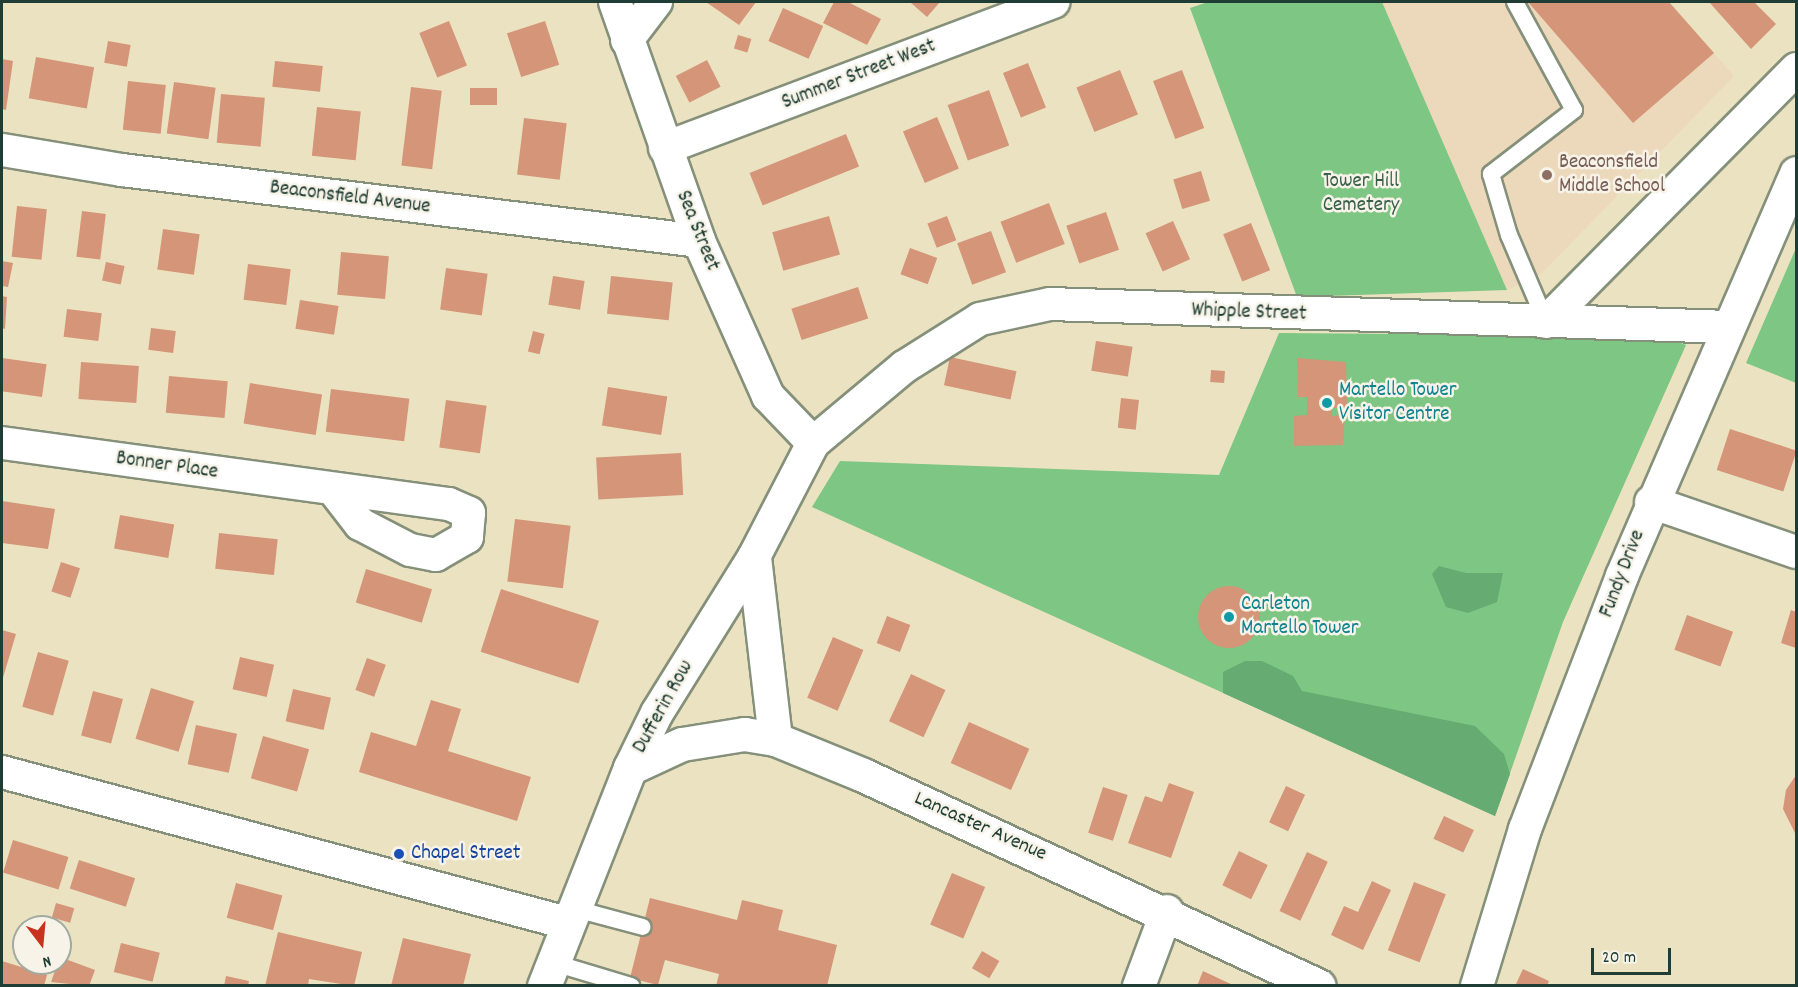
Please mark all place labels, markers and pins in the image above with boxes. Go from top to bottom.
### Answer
place label: Beaconsfield Middle School [1559,150,1665,200]
marker: Beaconsfield Middle School [1540,168,1554,182]
place label: Martello Tower Visitor Centre [1339,378,1456,428]
marker: Martello Tower Visitor Centre [1320,396,1334,410]
place label: Carleton Martello Tower [1241,592,1358,642]
marker: Carleton Martello Tower [1222,610,1236,624]
place label: Chapel Street [411,841,521,867]
marker: Chapel Street [392,847,406,861]

